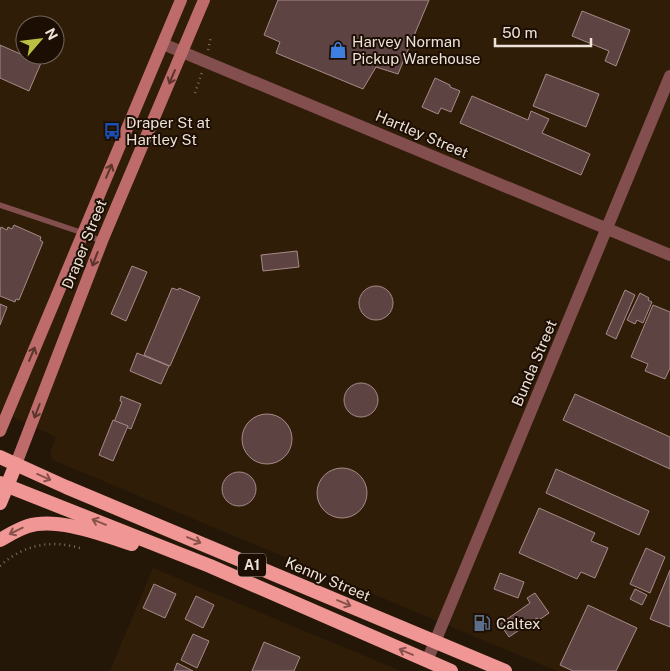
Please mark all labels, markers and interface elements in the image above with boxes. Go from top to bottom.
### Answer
north arrow [15,15,65,65]
scale bar [495,15,591,47]
text: 50 m [502,24,537,41]
text: N [42,25,61,42]
place label: Harvey Norman Pickup Warehouse [352,33,481,67]
shop icon: Harvey Norman Pickup Warehouse [328,40,348,60]
one-way arrow [166,69,176,84]
street label: Hartley Street [373,107,471,161]
place label: Draper St at Hartley St [126,114,210,148]
bus stop icon: Draper St at Hartley St [102,121,122,141]
one-way arrow [105,164,114,179]
street label: Draper Street [58,197,110,291]
one-way arrow [90,251,99,266]
street label: Bunda Street [508,317,560,409]
one-way arrow [29,346,38,361]
one-way arrow [31,403,40,418]
one-way arrow [36,473,51,483]
one-way arrow [92,517,107,526]
one-way arrow [9,527,24,537]
one-way arrow [186,536,201,546]
street label: Kenny Street [283,553,373,605]
road number: A1 [238,554,266,576]
one-way arrow [336,599,351,609]
fuel station icon: Caltex [472,613,492,633]
place label: Caltex [496,615,541,632]
one-way arrow [399,646,414,656]

